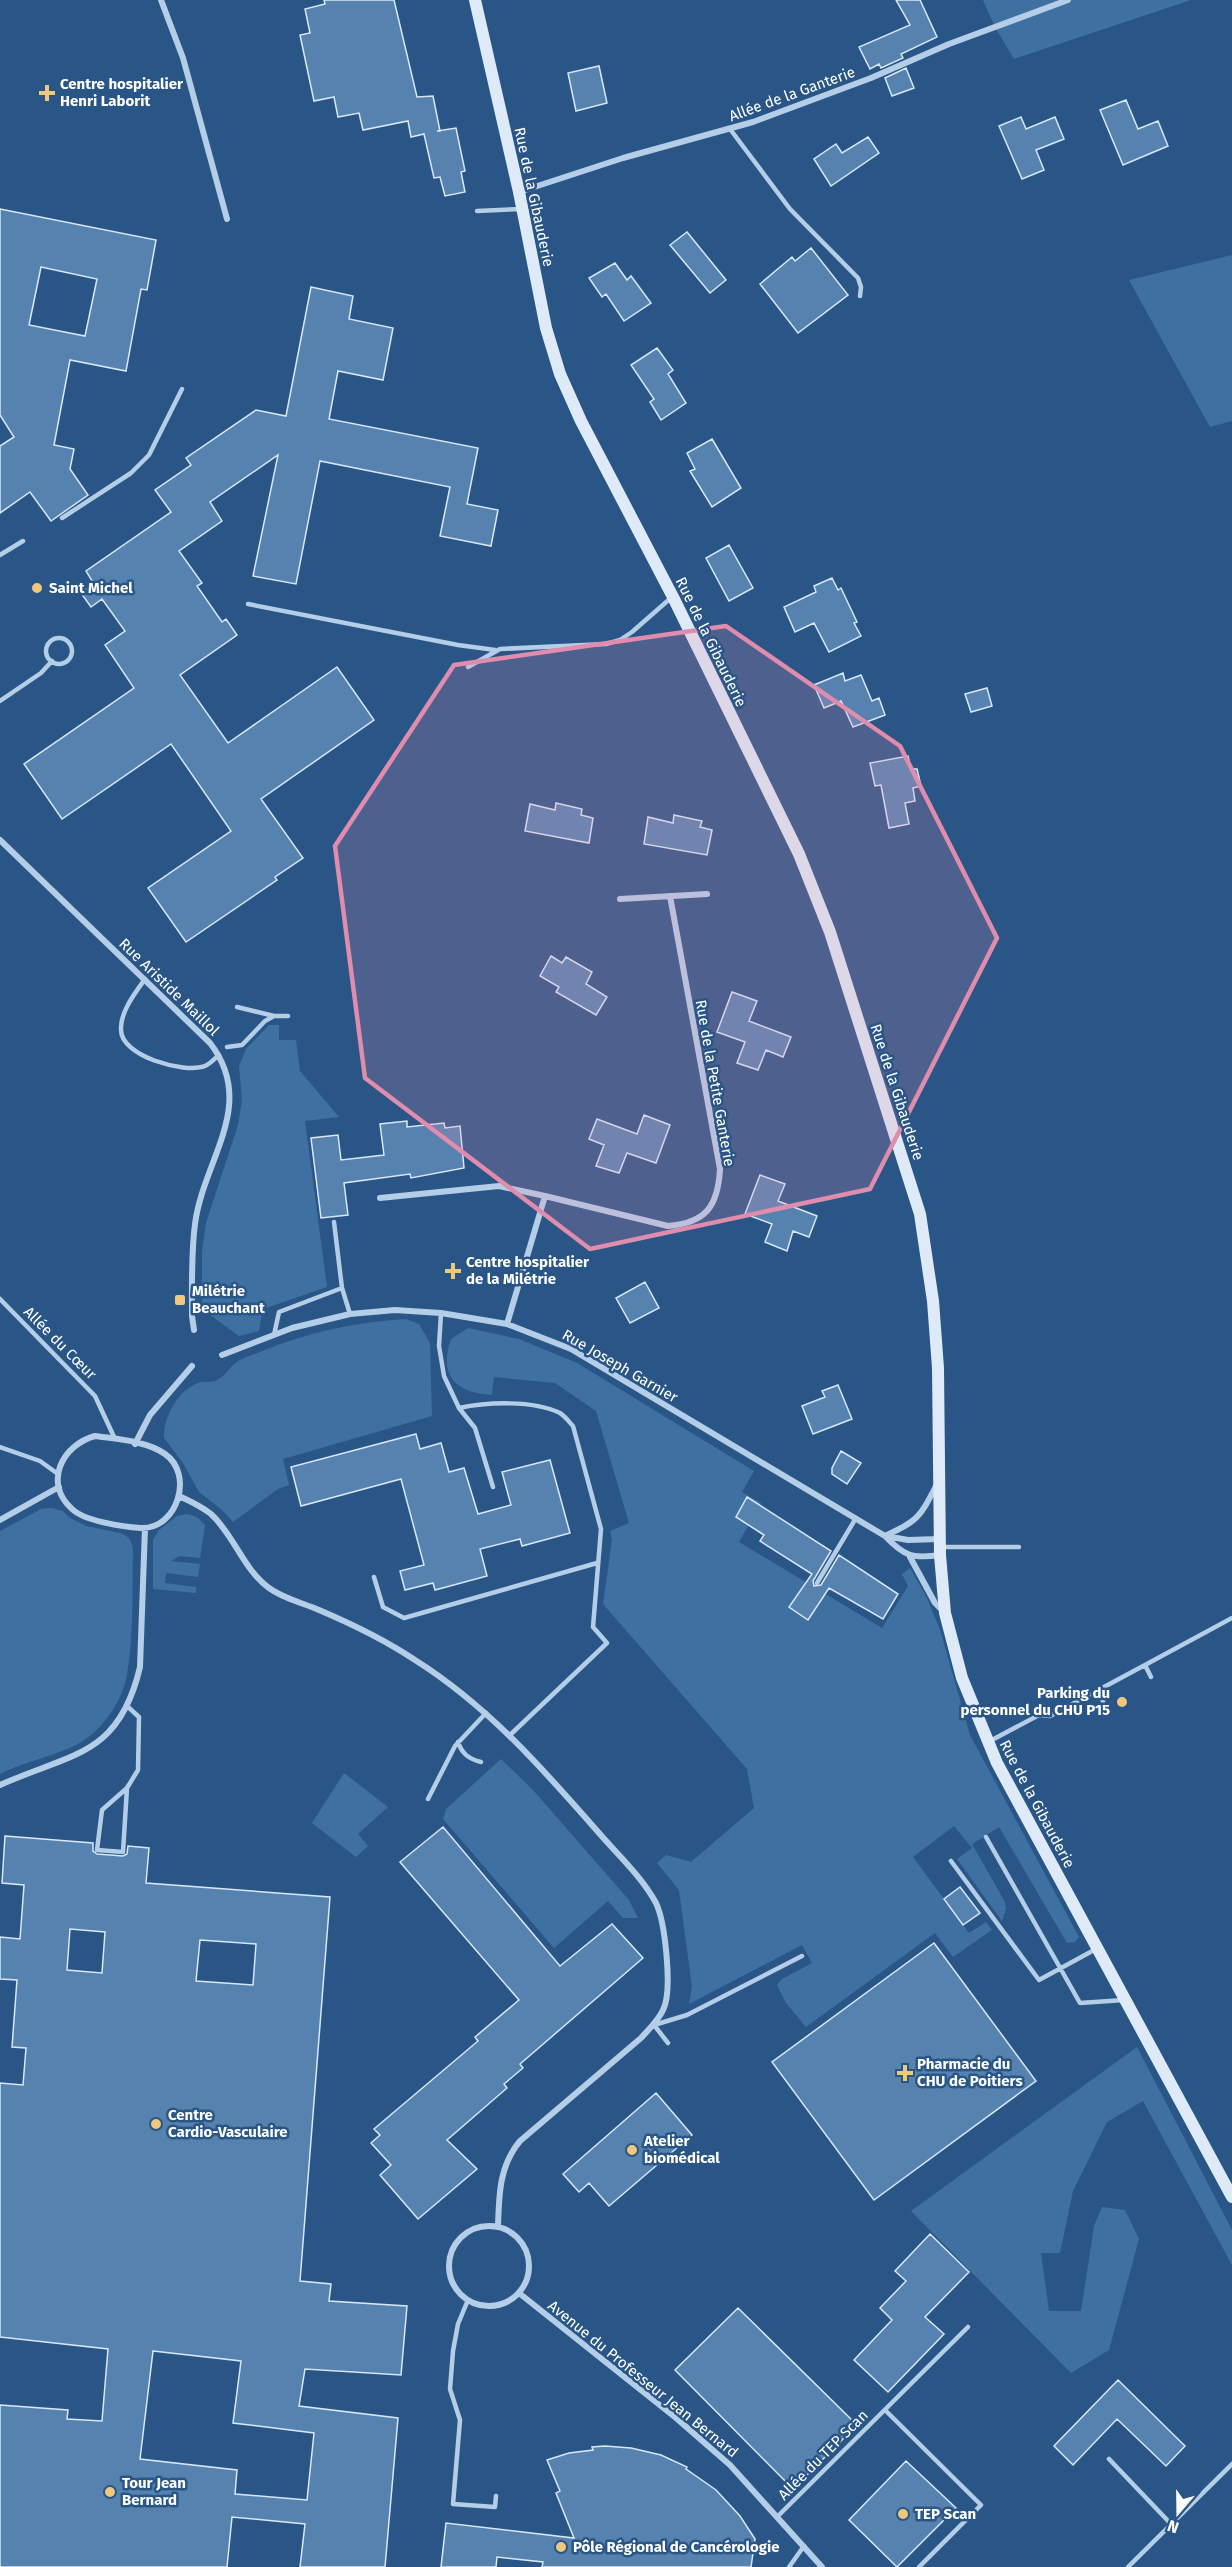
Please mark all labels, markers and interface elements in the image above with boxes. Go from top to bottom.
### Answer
street label: Allée de la Ganterie [726,63,858,125]
place label: Centre hospitalier Henri Laborit [60,75,184,110]
marker: Centre hospitalier Henri Laborit [38,84,56,102]
street label: Rue de la Gibauderie [510,126,558,268]
street label: Rue de la Gibauderie [672,574,750,710]
place label: Saint Michel [49,579,133,597]
marker: Saint Michel [30,581,44,595]
street label: Rue Aristide Maillol [115,935,223,1040]
street label: Rue de la Petite Ganterie [691,998,739,1168]
street label: Rue de la Gibauderie [866,1022,928,1162]
place label: Centre hospitalier de la Milétrie [466,1253,590,1288]
marker: Centre hospitalier de la Milétrie [444,1262,462,1280]
place label: Milétrie Beauchant [192,1282,265,1317]
marker: Milétrie Beauchant [173,1293,187,1307]
street label: Allée du Cœur [20,1303,100,1383]
street label: Rue Joseph Garnier [559,1326,681,1407]
place label: Parking du personnel du CHU P15 [961,1684,1110,1719]
marker: Parking du personnel du CHU P15 [1115,1695,1129,1709]
street label: Rue de la Gibauderie [996,1737,1078,1871]
place label: Pharmacie du CHU de Poitiers [917,2055,1023,2090]
marker: Pharmacie du CHU de Poitiers [898,2066,912,2080]
place label: Centre Cardio-Vasculaire [168,2106,288,2141]
marker: Centre Cardio-Vasculaire [149,2117,163,2131]
place label: Atelier biomédical [643,2132,720,2167]
marker: Atelier biomédical [625,2143,639,2157]
street label: Avenue du Professeur Jean Bernard [544,2297,742,2461]
street label: Allée du TEP Scan [774,2406,872,2504]
place label: Tour Jean Bernard [122,2474,186,2509]
north arrow [1148,2483,1208,2543]
marker: Tour Jean Bernard [103,2485,117,2499]
place label: TEP Scan [915,2505,976,2523]
marker: TEP Scan [896,2507,910,2521]
text: N [1165,2516,1181,2537]
place label: Pôle Régional de Cancérologie [573,2538,779,2556]
marker: Pôle Régional de Cancérologie [554,2540,568,2554]

